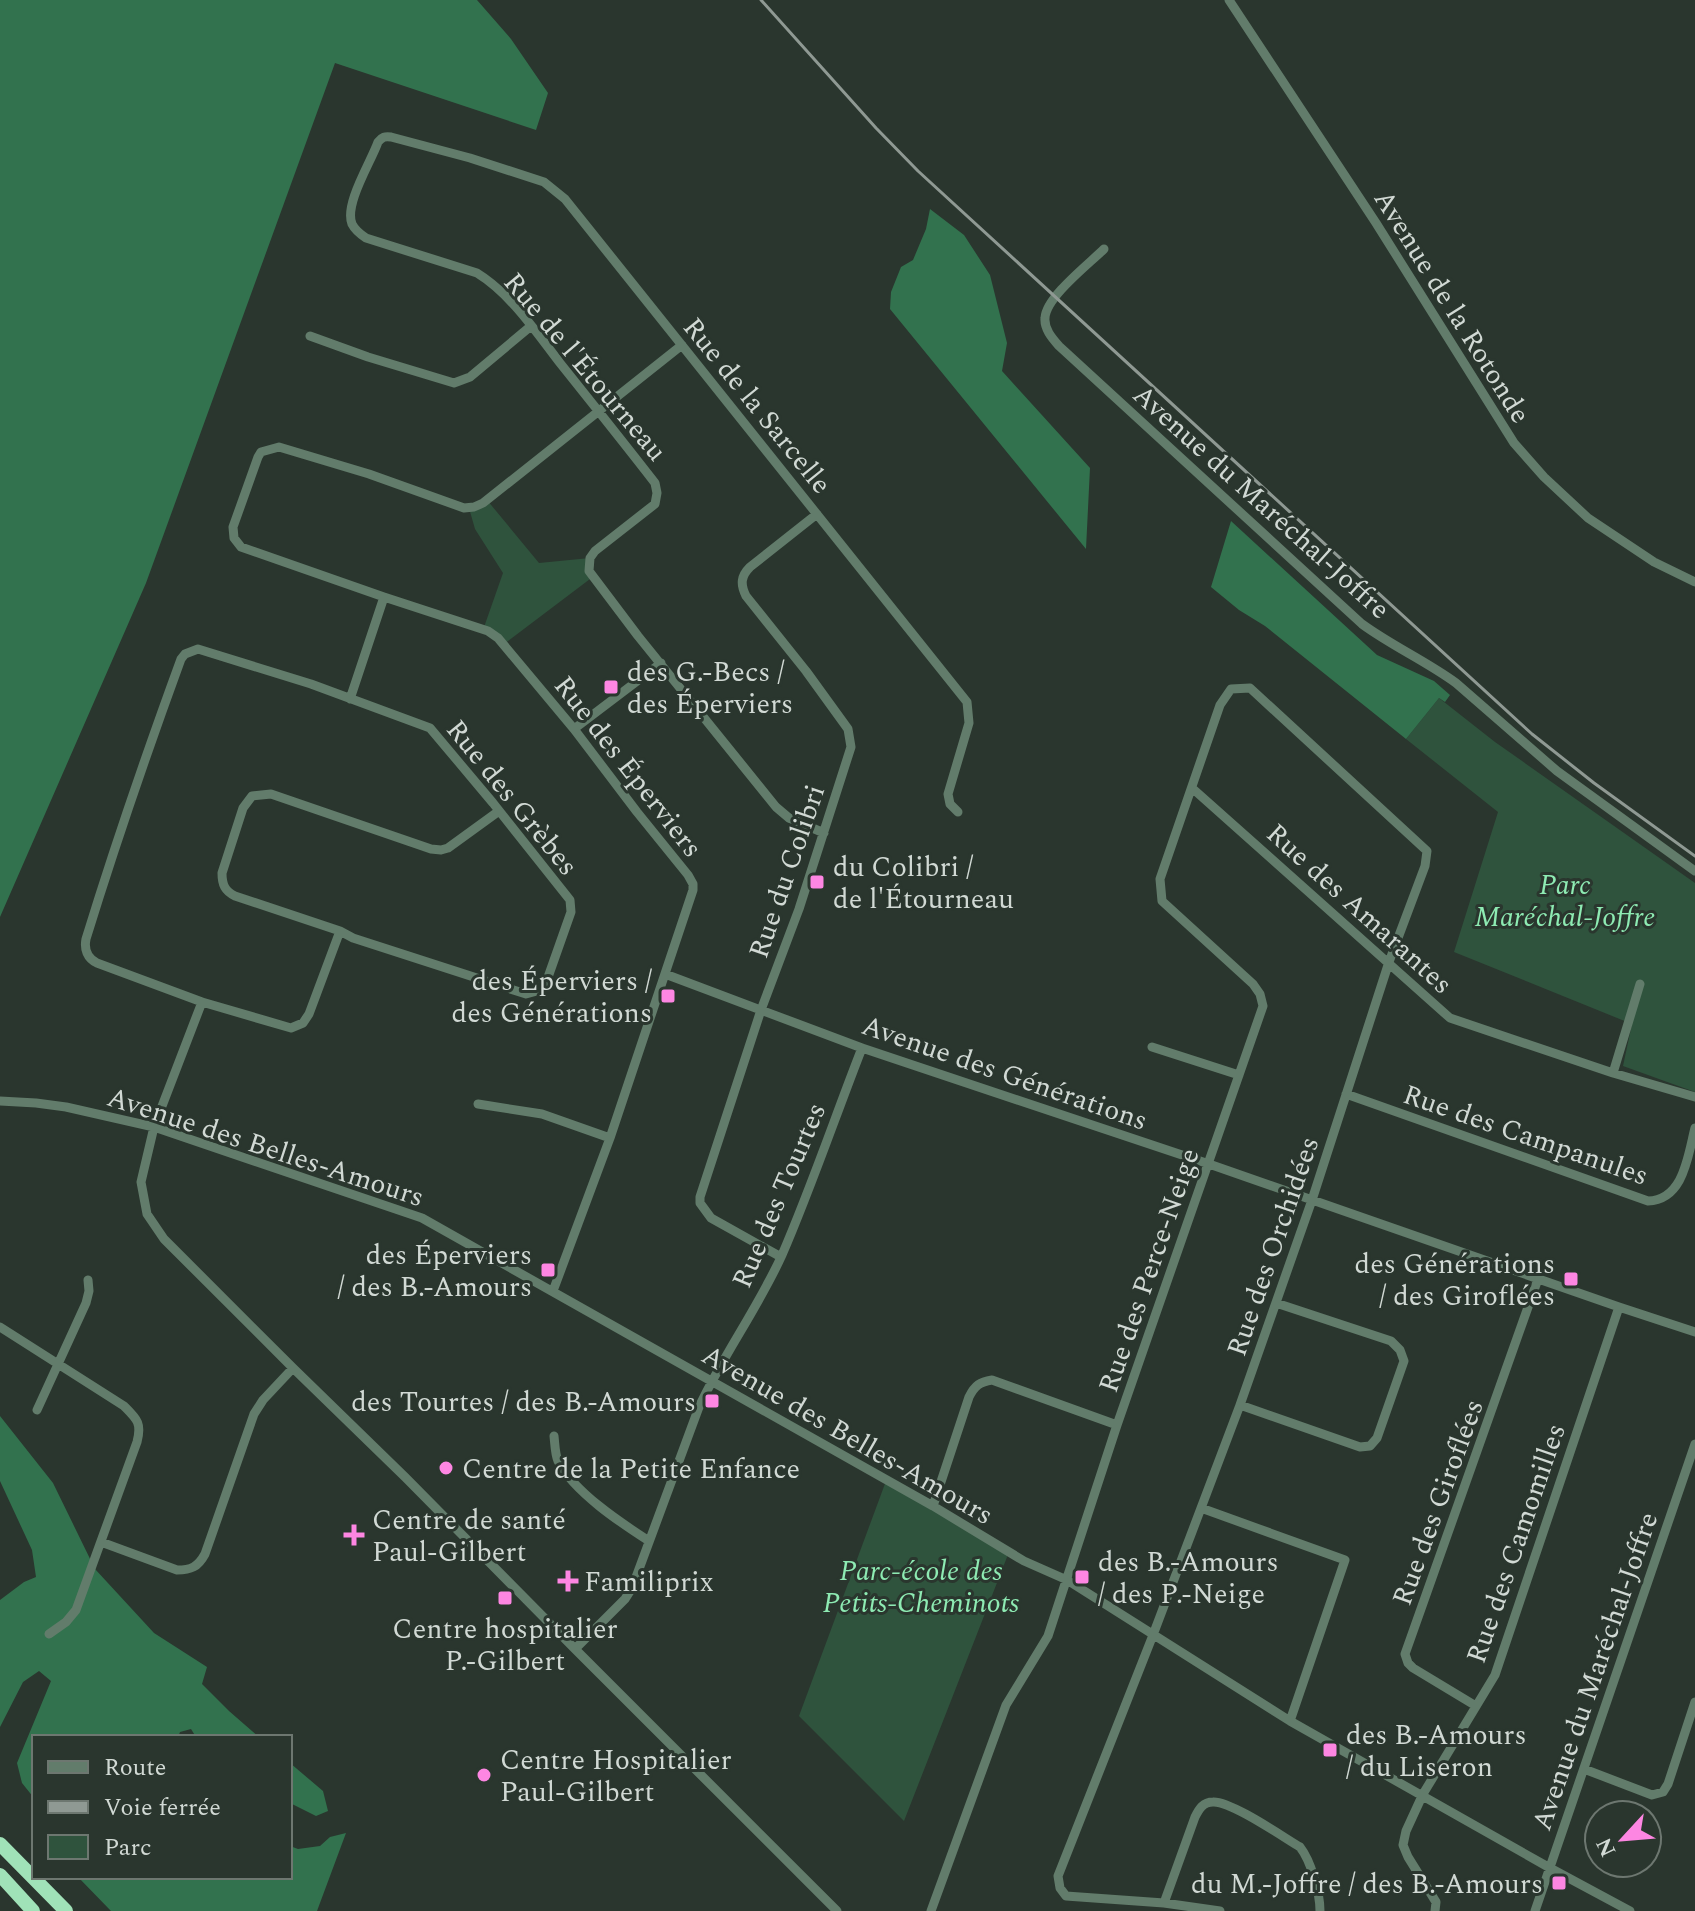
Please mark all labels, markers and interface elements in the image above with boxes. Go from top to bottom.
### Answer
street label: Avenue de la Rotonde [1362,181,1541,432]
street label: Rue de l'Étourneau [493,263,677,471]
street label: Rue de la Sarcelle [672,308,842,504]
street label: Avenue du Maréchal-Joffre [1122,374,1400,630]
place label: des G.-Becs / des Éperviers [627,651,793,726]
street label: Rue des Éperviers [543,667,713,867]
marker: des G.-Becs / des Éperviers [602,678,620,696]
street label: Rue des Grèbes [435,710,589,886]
street label: Rue du Colibri [738,779,837,964]
street label: Rue des Amarantes [1256,813,1462,1005]
place label: du Colibri / de l'Étourneau [833,846,1014,921]
park label: Parc Maréchal-Joffre [1475,864,1655,939]
marker: du Colibri / de l'Étourneau [808,873,826,891]
place label: des Éperviers / des Générations [452,960,652,1035]
marker: des Éperviers / des Générations [659,987,677,1005]
street label: Avenue des Générations [856,1004,1153,1143]
street label: Rue des Campanules [1397,1073,1654,1198]
street label: Avenue des Belles-Amours [102,1076,430,1219]
street label: Rue des Tourtes [721,1096,838,1295]
street label: Rue des Orchidées [1216,1131,1331,1362]
street label: Rue des Perce-Neige [1087,1142,1211,1399]
place label: des Éperviers / des B.-Amours [337,1234,532,1309]
place label: des Générations / des Giroflées [1355,1243,1555,1318]
marker: des Éperviers / des B.-Amours [539,1261,557,1279]
marker: des Générations / des Giroflées [1562,1270,1580,1288]
street label: Avenue des Belles-Amours [693,1334,1001,1537]
place label: des Tourtes / des B.-Amours [351,1381,696,1424]
marker: des Tourtes / des B.-Amours [703,1392,721,1410]
street label: Rue des Giroflées [1381,1393,1496,1612]
street label: Rue des Camomilles [1455,1418,1578,1669]
place label: Centre de la Petite Enfance [462,1448,800,1491]
marker: Centre de la Petite Enfance [437,1459,455,1477]
place label: Centre de santé Paul-Gilbert [372,1499,566,1574]
street label: Avenue du Maréchal-Joffre [1521,1507,1670,1836]
marker: Centre de santé Paul-Gilbert [343,1524,365,1546]
place label: des B.-Amours / des P.-Neige [1098,1541,1279,1616]
park label: Parc-école des Petits-Cheminots [823,1550,1019,1625]
place label: Familiprix [584,1561,714,1604]
marker: des B.-Amours / des P.-Neige [1073,1568,1091,1586]
marker: Familiprix [559,1572,577,1590]
marker: Centre hospitalier P.-Gilbert [496,1589,514,1607]
place label: Centre hospitalier P.-Gilbert [392,1608,618,1683]
place label: des B.-Amours / du Liseron [1346,1714,1527,1789]
legend [32,1735,292,1879]
place label: Centre Hospitalier Paul-Gilbert [500,1739,732,1814]
marker: des B.-Amours / du Liseron [1321,1741,1339,1759]
text: Route [104,1750,166,1786]
marker: Centre Hospitalier Paul-Gilbert [475,1766,493,1784]
text: Voie ferrée [104,1790,221,1826]
north arrow [1583,1799,1663,1879]
text: Parc [104,1830,152,1866]
text: N [1588,1832,1625,1862]
place label: du M.-Joffre / des B.-Amours [1191,1863,1543,1906]
marker: du M.-Joffre / des B.-Amours [1550,1874,1568,1892]

